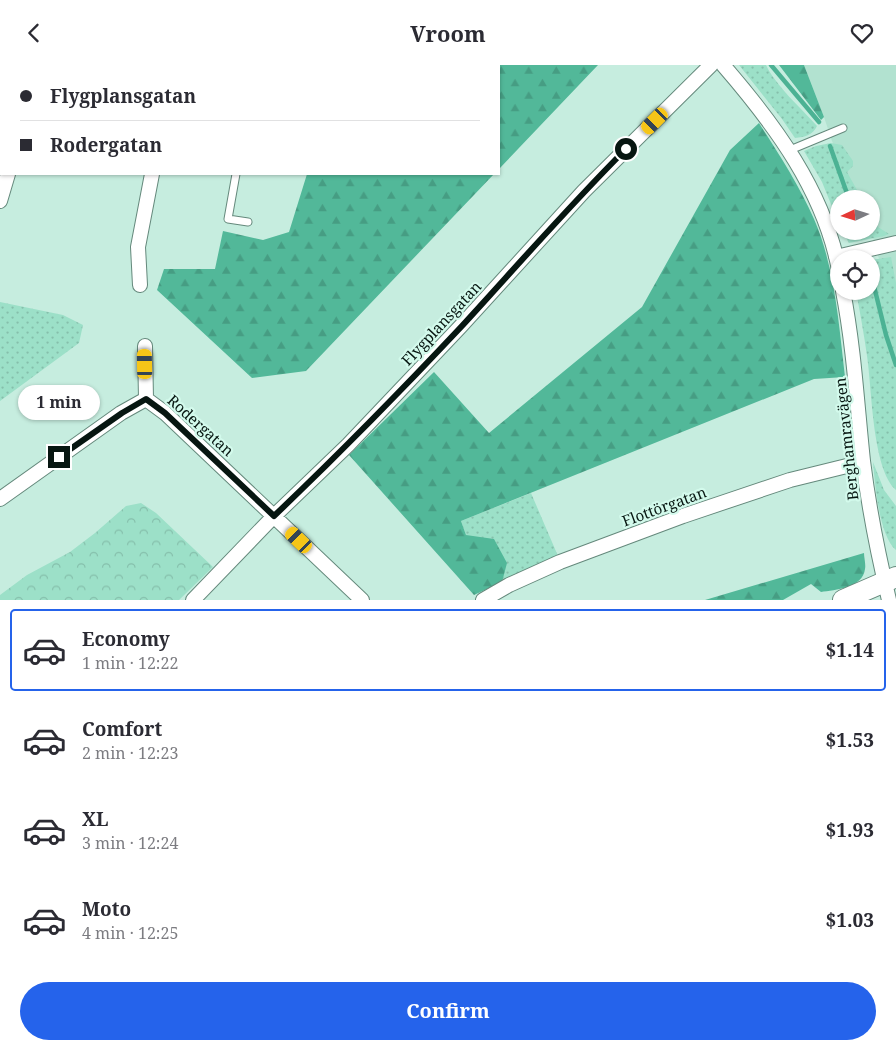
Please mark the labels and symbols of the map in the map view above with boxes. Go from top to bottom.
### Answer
car [639,105,670,137]
route start [615,138,637,160]
north arrow [830,190,880,240]
street label: Flygplansgatan [397,276,486,370]
car [137,349,152,379]
street label: Berghamravägen [830,376,862,501]
callout: 1 min [18,385,100,419]
street label: Rodergatan [164,390,239,460]
route end [48,446,70,468]
street label: Flottörgatan [619,481,709,531]
car [282,524,315,556]

